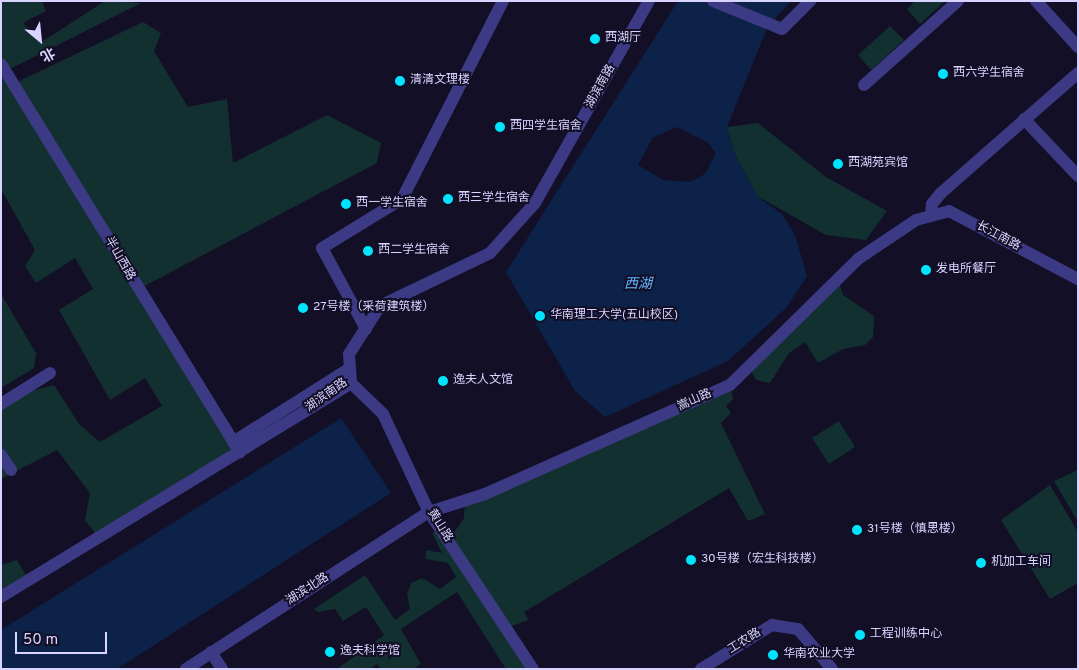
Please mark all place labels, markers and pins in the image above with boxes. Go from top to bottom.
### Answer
place label: 西湖厅 [605,32,641,46]
marker: 西湖厅 [589,33,601,45]
place label: 西六学生宿舍 [953,67,1025,81]
marker: 西六学生宿舍 [937,68,949,80]
place label: 清清文理楼 [410,74,470,88]
marker: 清清文理楼 [394,75,406,87]
place label: 西四学生宿舍 [510,120,582,134]
marker: 西四学生宿舍 [494,121,506,133]
place label: 西湖苑宾馆 [848,157,908,171]
marker: 西湖苑宾馆 [832,158,844,170]
place label: 西三学生宿舍 [458,192,530,206]
marker: 西三学生宿舍 [442,193,454,205]
place label: 西一学生宿舍 [356,197,428,211]
marker: 西一学生宿舍 [340,198,352,210]
place label: 西二学生宿舍 [378,244,450,258]
marker: 西二学生宿舍 [362,245,374,257]
place label: 发电所餐厅 [936,263,996,277]
marker: 发电所餐厅 [920,264,932,276]
place label: 27号楼（采荷建筑楼） [313,301,434,315]
marker: 27号楼（采荷建筑楼） [297,302,309,314]
place label: 华南理工大学(五山校区) [550,309,678,323]
marker: 华南理工大学(五山校区) [534,310,546,322]
place label: 逸夫人文馆 [453,374,513,388]
marker: 逸夫人文馆 [437,375,449,387]
place label: 31号楼（慎思楼） [867,523,963,537]
marker: 31号楼（慎思楼） [851,524,863,536]
place label: 30号楼（宏生科技楼） [701,553,824,567]
marker: 30号楼（宏生科技楼） [685,554,697,566]
place label: 机加工车间 [991,556,1051,570]
marker: 机加工车间 [975,557,987,569]
place label: 工程训练中心 [870,628,942,642]
marker: 工程训练中心 [854,629,866,641]
place label: 逸夫科学馆 [340,645,400,659]
marker: 逸夫科学馆 [324,646,336,658]
place label: 华南农业大学 [783,648,855,662]
marker: 华南农业大学 [767,649,779,661]

